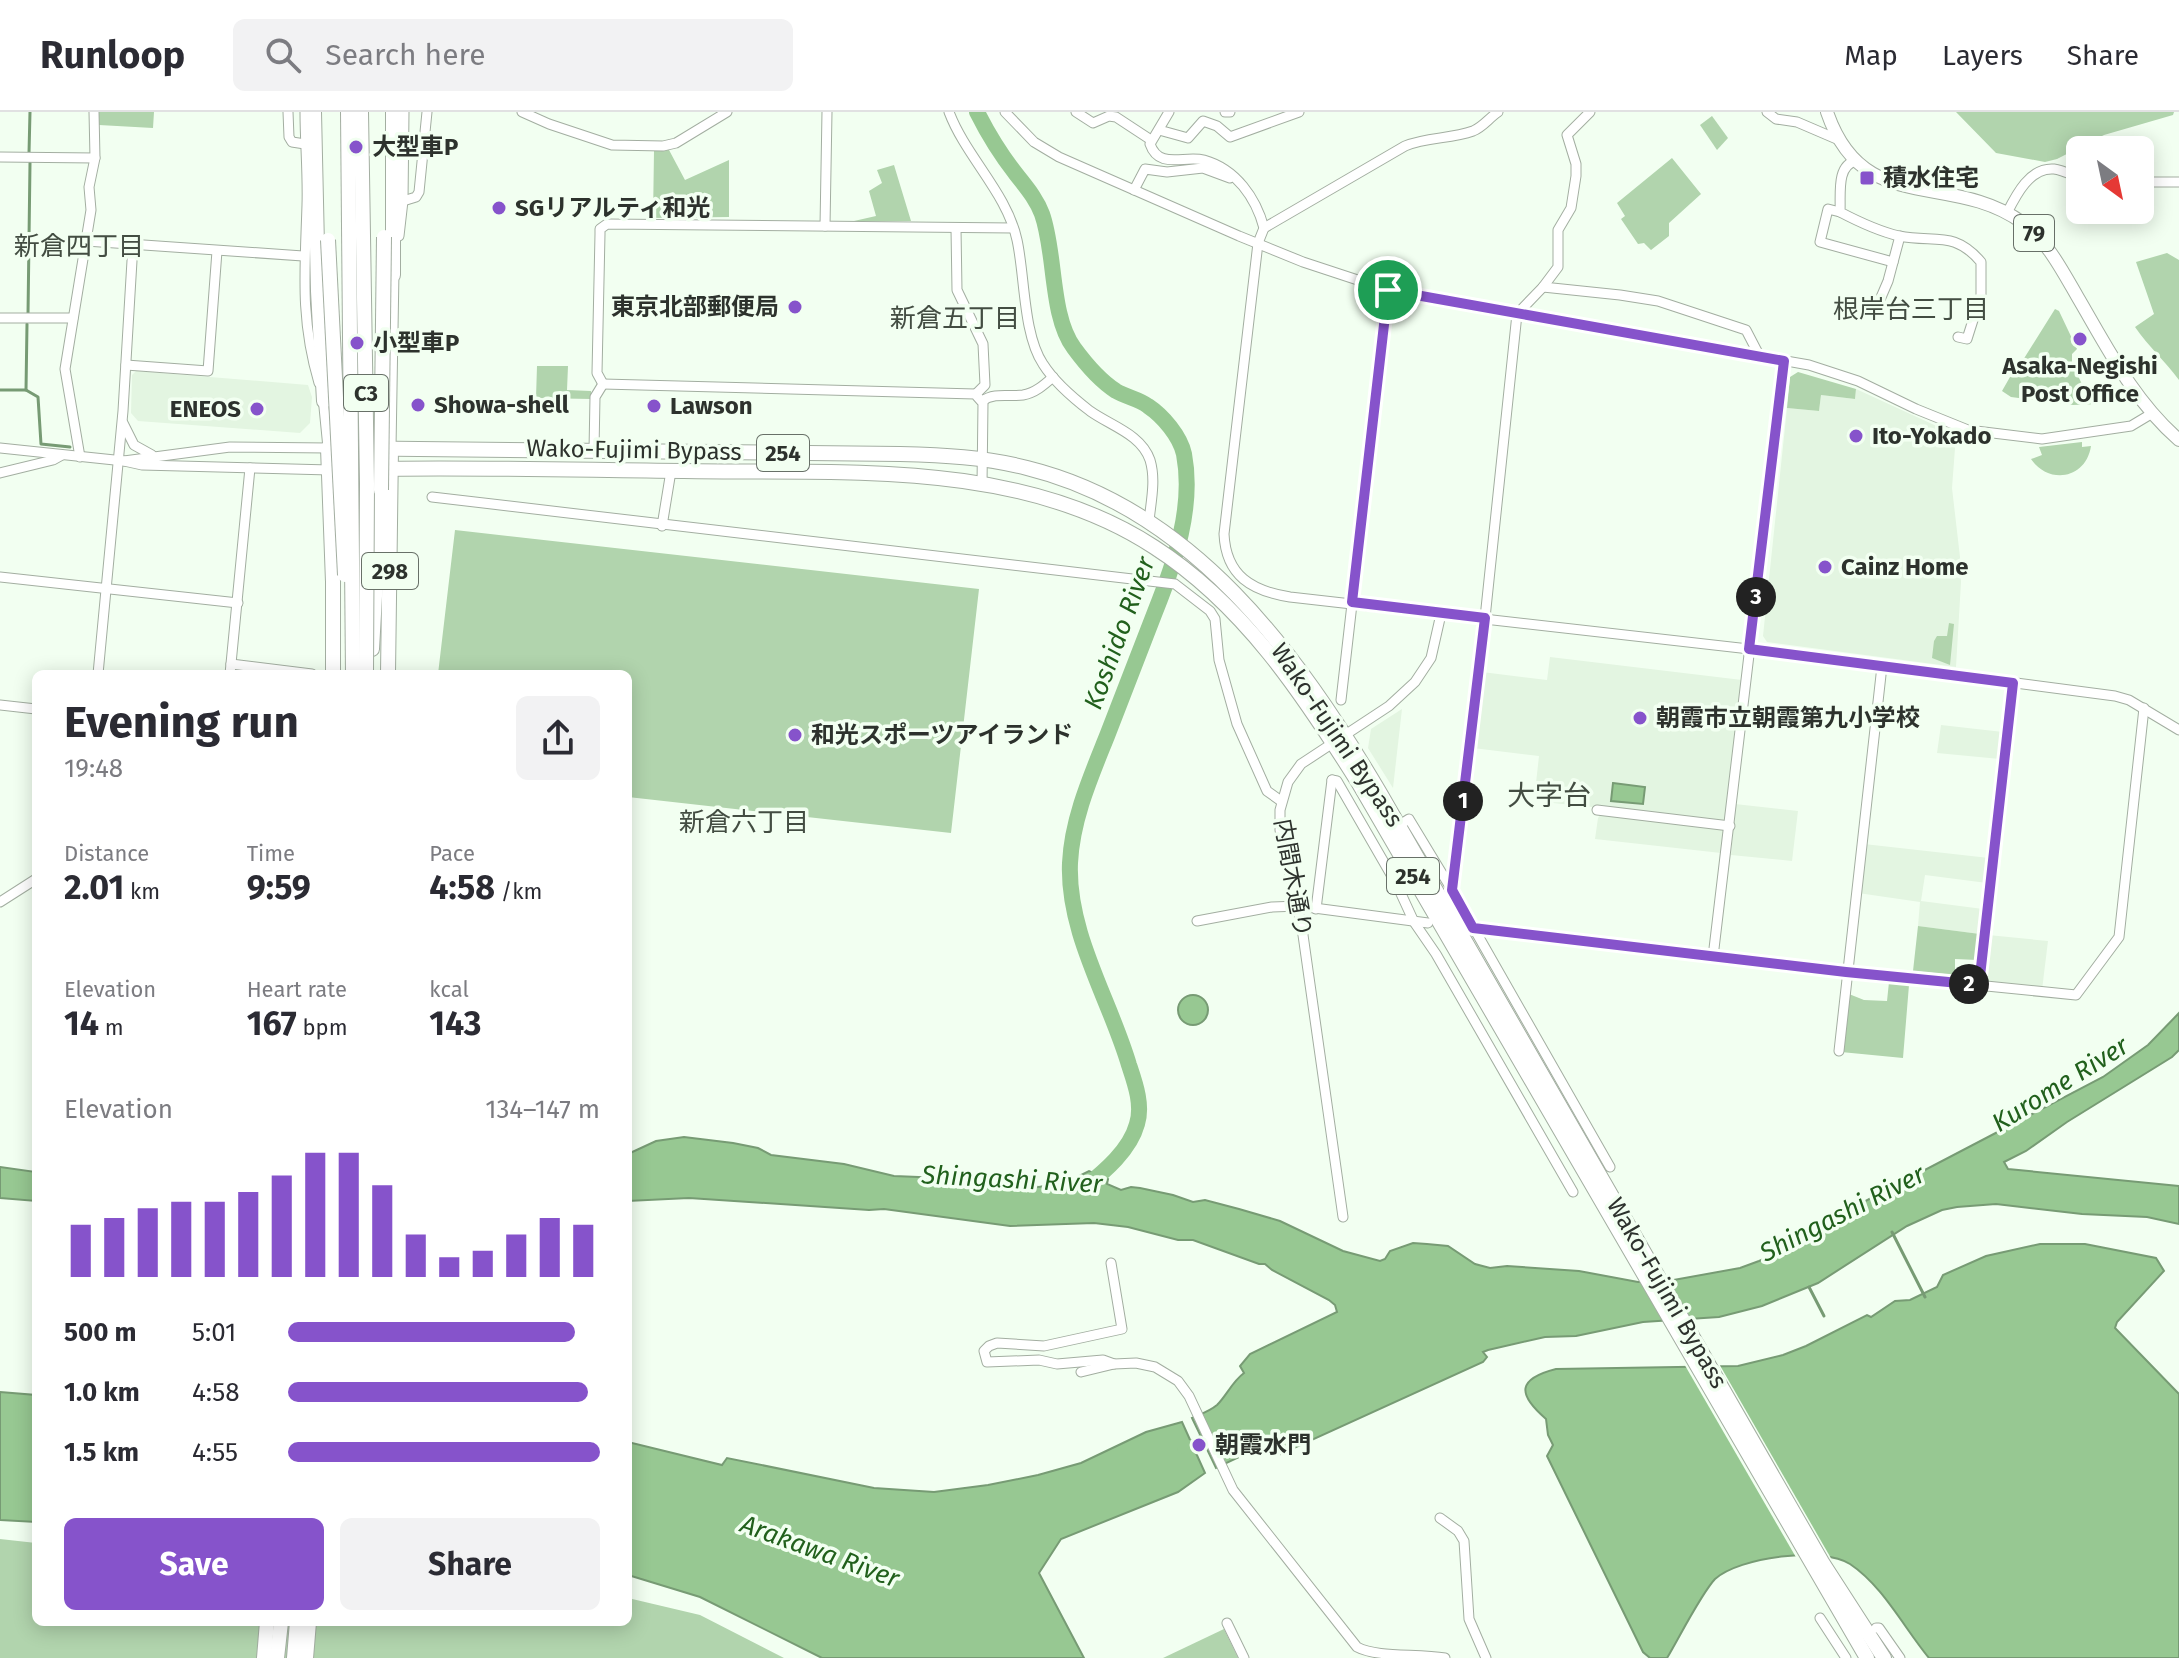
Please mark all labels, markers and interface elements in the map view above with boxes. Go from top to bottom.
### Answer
search box [233,19,793,91]
text: Runloop [40,32,185,78]
icon: search [261,33,305,77]
text: Search here [325,37,486,73]
text: Map [1844,39,1898,72]
text: Layers [1942,39,2023,72]
text: Share [2067,39,2139,72]
place label: 大型車P [372,133,458,161]
north arrow [2066,136,2154,224]
map controls [2066,136,2154,224]
marker: 大型車P [347,138,365,156]
place label: 積水住宅 [1883,164,1979,192]
marker: 積水住宅 [1858,169,1876,187]
place label: SGリアルティ和光 [515,194,711,222]
marker: SGリアルティ和光 [490,199,508,217]
road number: 79 [2014,215,2054,251]
district label: 新倉四丁目 [14,231,144,262]
pin [1354,256,1422,324]
icon: arrive [1366,268,1410,312]
place label: 東京北部郵便局 [611,293,779,321]
district label: 根岸台三丁目 [1833,294,1989,325]
marker: 東京北部郵便局 [786,298,804,316]
district label: 新倉五丁目 [890,303,1020,334]
place label: 小型車P [373,329,459,357]
marker: Asaka-Negishi Post Office [2071,330,2089,348]
marker: 小型車P [348,334,366,352]
place label: Asaka-Negishi Post Office [2001,352,2158,408]
road number: C3 [344,375,388,411]
place label: Showa-shell [434,391,570,419]
place label: Lawson [670,392,753,420]
place label: ENEOS [170,395,241,423]
marker: Showa-shell [409,396,427,414]
marker: Lawson [645,397,663,415]
marker: ENEOS [248,400,266,418]
place label: Ito-Yokado [1872,422,1991,450]
marker: Ito-Yokado [1847,427,1865,445]
street label: Wako-Fujimi Bypass [526,434,742,466]
road number: 254 [757,435,809,471]
water label: Koshido River [1078,552,1162,714]
road number: 298 [362,553,418,589]
place label: Cainz Home [1841,553,1969,581]
marker: Cainz Home [1816,558,1834,576]
pin: 3 [1736,577,1776,617]
text: 3 [1750,583,1762,610]
street label: Wako-Fujimi Bypass [1265,638,1409,832]
text: Evening run [64,696,299,749]
button: share [516,696,600,780]
place label: 朝霞市立朝霞第九小学校 [1656,704,1920,732]
marker: 朝霞市立朝霞第九小学校 [1631,709,1649,727]
place label: 和光スポーツアイランド [811,721,1073,749]
marker: 和光スポーツアイランド [786,726,804,744]
text: 19:48 [64,753,123,784]
district label: 大字台 [1507,779,1591,812]
pin: 1 [1443,781,1483,821]
text: 1 [1458,787,1468,814]
district label: 新倉六丁目 [679,807,809,838]
street label: 内間木通り [1269,816,1317,940]
text: Distance [64,840,149,867]
text: Time [247,840,295,867]
text: Pace [429,840,475,867]
road number: 254 [1387,858,1439,894]
text: 2.01 [64,867,124,908]
text: 9:59 [247,867,311,908]
text: 4:58 [429,867,495,908]
text: km [124,878,160,905]
text: /km [495,878,542,905]
pin: 2 [1949,964,1989,1004]
text: 2 [1963,970,1975,997]
text: Elevation [64,976,156,1003]
text: Heart rate [247,976,347,1003]
text: kcal [429,976,469,1003]
text: 14 [64,1003,99,1044]
text: 167 [247,1003,297,1044]
text: 143 [429,1003,481,1044]
text: m [99,1014,124,1041]
text: bpm [297,1014,348,1041]
water label: Kurome River [1986,1030,2135,1139]
text: Elevation [64,1094,173,1125]
text: 134–147 m [485,1094,600,1125]
water label: Shingashi River [1754,1158,1931,1269]
water label: Shingashi River [920,1159,1104,1200]
street label: Wako-Fujimi Bypass [1601,1193,1733,1393]
text: 500 m [64,1317,137,1348]
text: 5:01 [192,1317,236,1348]
text: 1.0 km [64,1377,140,1408]
text: 4:58 [192,1377,240,1408]
place label: 朝霞水門 [1215,1431,1311,1459]
marker: 朝霞水門 [1190,1436,1208,1454]
text: 1.5 km [64,1437,139,1468]
text: 4:55 [192,1437,238,1468]
water label: Arakawa River [735,1508,904,1595]
button: Save [64,1518,324,1610]
button: Share [340,1518,600,1610]

